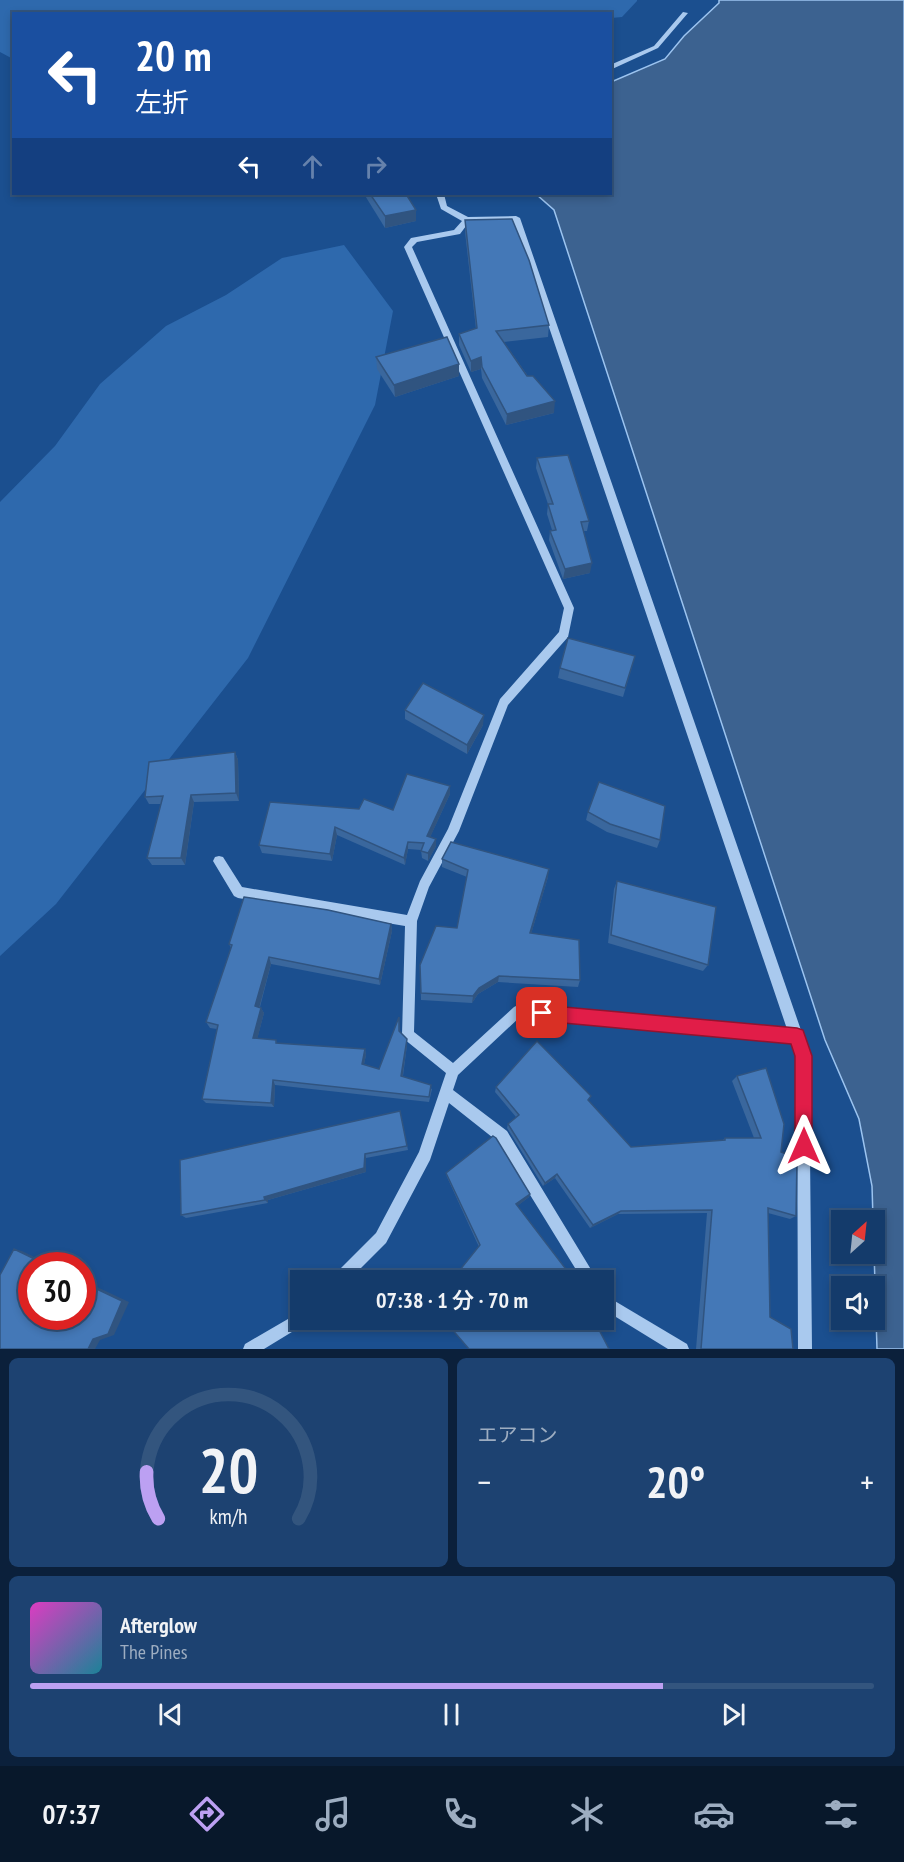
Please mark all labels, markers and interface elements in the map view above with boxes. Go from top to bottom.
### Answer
text: 20 m [135,28,212,83]
icon: left [36,36,114,114]
text: 左折 [135,85,189,119]
icon: left [233,150,266,183]
icon: ahead [296,150,329,183]
icon: right [359,150,392,183]
pin [516,987,567,1038]
icon: arrive [525,996,558,1029]
position arrow [772,1114,836,1178]
north arrow [831,1210,885,1264]
map controls [831,1210,885,1330]
speed limit sign: 30 [18,1252,96,1330]
button: sound [831,1276,885,1330]
text: 07:38 · 1 分 · 70 m [376,1286,528,1314]
text: エアコン [478,1422,558,1448]
text: 20 [198,1429,258,1510]
text: 20° [646,1452,705,1510]
text: − [478,1460,491,1503]
text: + [860,1460,874,1503]
text: km/h [209,1503,247,1531]
text: Afterglow [120,1611,197,1639]
text: The Pines [120,1639,187,1665]
icon: previous [154,1698,187,1731]
icon: pause [435,1698,468,1731]
icon: next [717,1698,750,1731]
icon: directions [186,1793,228,1835]
icon: music [312,1793,354,1835]
icon: phone [439,1793,481,1835]
icon: climate [566,1793,608,1835]
icon: car [693,1793,735,1835]
icon: filters [820,1793,862,1835]
text: 07:37 [42,1797,101,1831]

